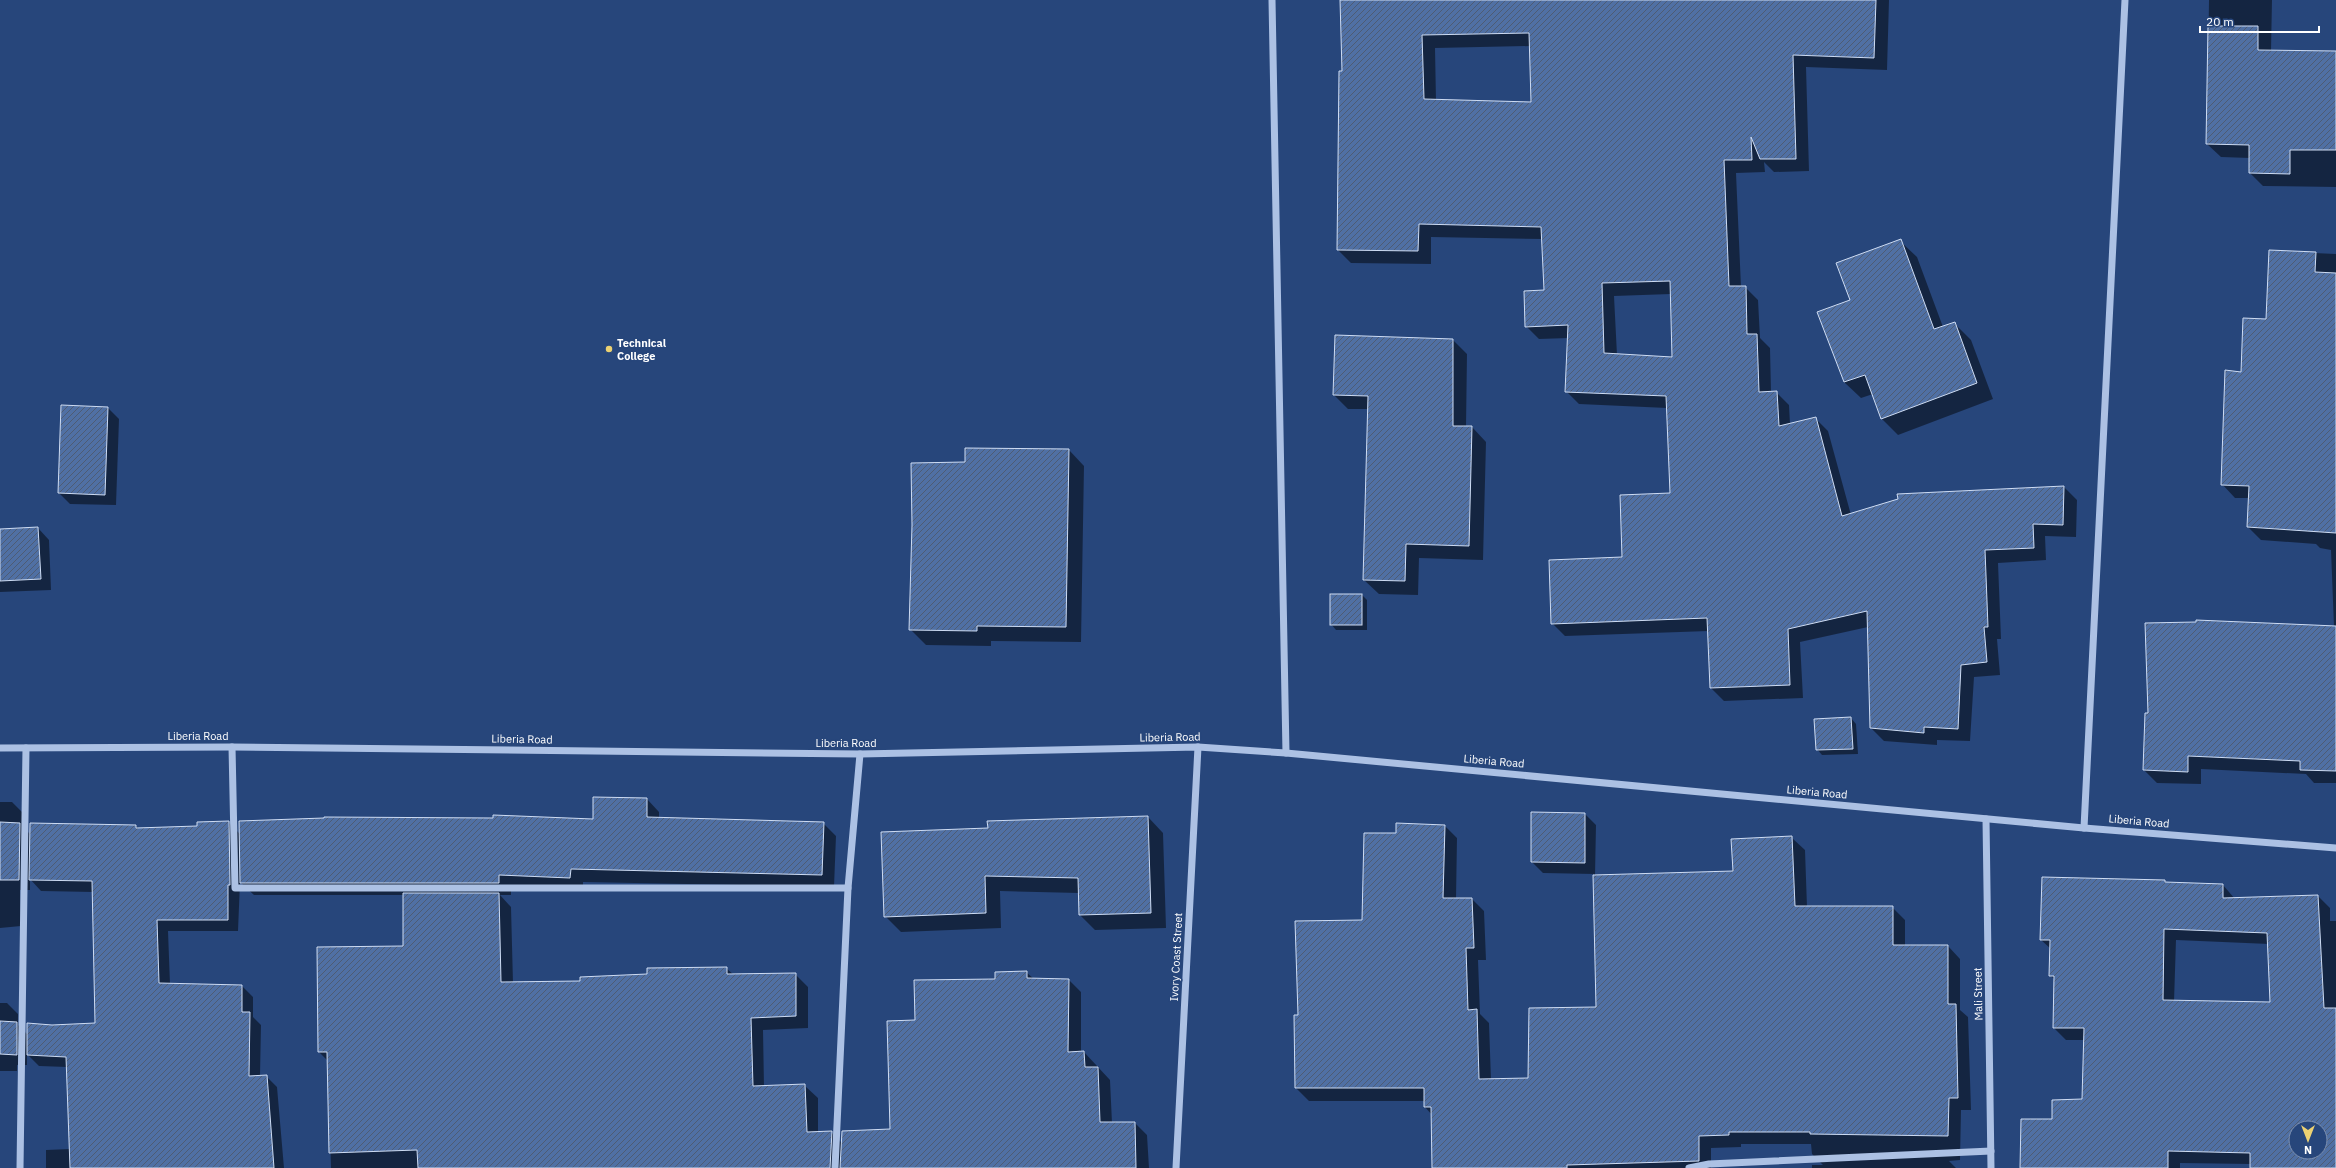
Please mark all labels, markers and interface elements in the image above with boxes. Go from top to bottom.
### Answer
scale bar [2200,8,2319,34]
text: 20 m [2206,14,2234,29]
place label: Technical College [617,336,667,363]
marker: Technical College [604,344,614,354]
street label: Liberia Road [167,729,229,743]
street label: Liberia Road [1139,729,1201,745]
street label: Liberia Road [491,731,553,747]
street label: Liberia Road [815,736,877,750]
street label: Liberia Road [1463,751,1525,771]
street label: Liberia Road [1786,782,1848,802]
street label: Liberia Road [2108,811,2170,831]
street label: Ivory Coast Street [1167,912,1185,1002]
street label: Mali Street [1971,967,1985,1021]
north arrow [2288,1120,2328,1160]
text: N [2304,1143,2312,1157]

